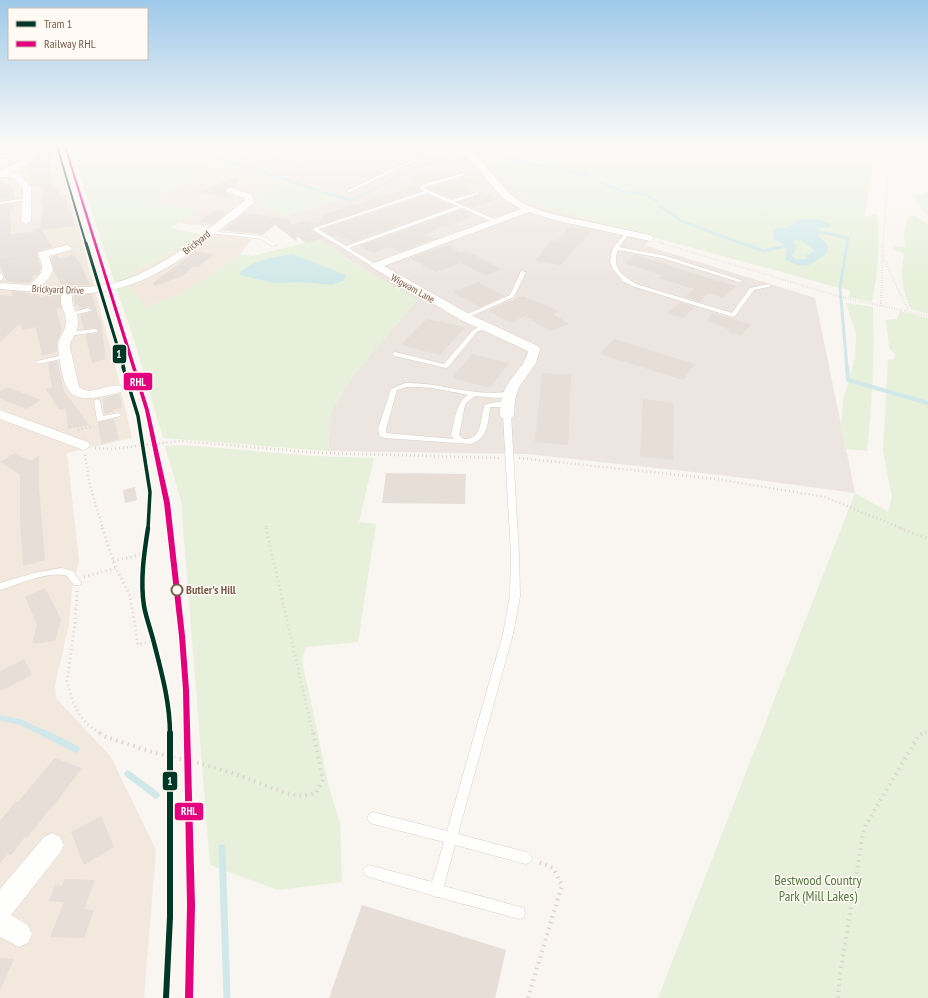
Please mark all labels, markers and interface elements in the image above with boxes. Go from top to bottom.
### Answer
legend [8,8,148,60]
text: Tram 1 [44,16,72,31]
text: Railway RHL [44,36,96,51]
street label: Brickyard [180,227,213,257]
street label: Wigwam Lane [388,271,437,306]
street label: Brickyard Drive [32,282,84,297]
line badge: 1 [112,344,127,364]
text: 1 [116,347,122,361]
line badge: RHL [123,372,153,391]
text: RHL [130,375,146,389]
place label: Butler's Hill [186,582,236,597]
marker: Butler's Hill [170,583,184,597]
line badge: 1 [162,771,178,791]
text: 1 [167,774,173,788]
line badge: RHL [174,802,204,821]
text: RHL [181,804,197,818]
park label: Bestwood Country Park (Mill Lakes) [774,871,862,905]

